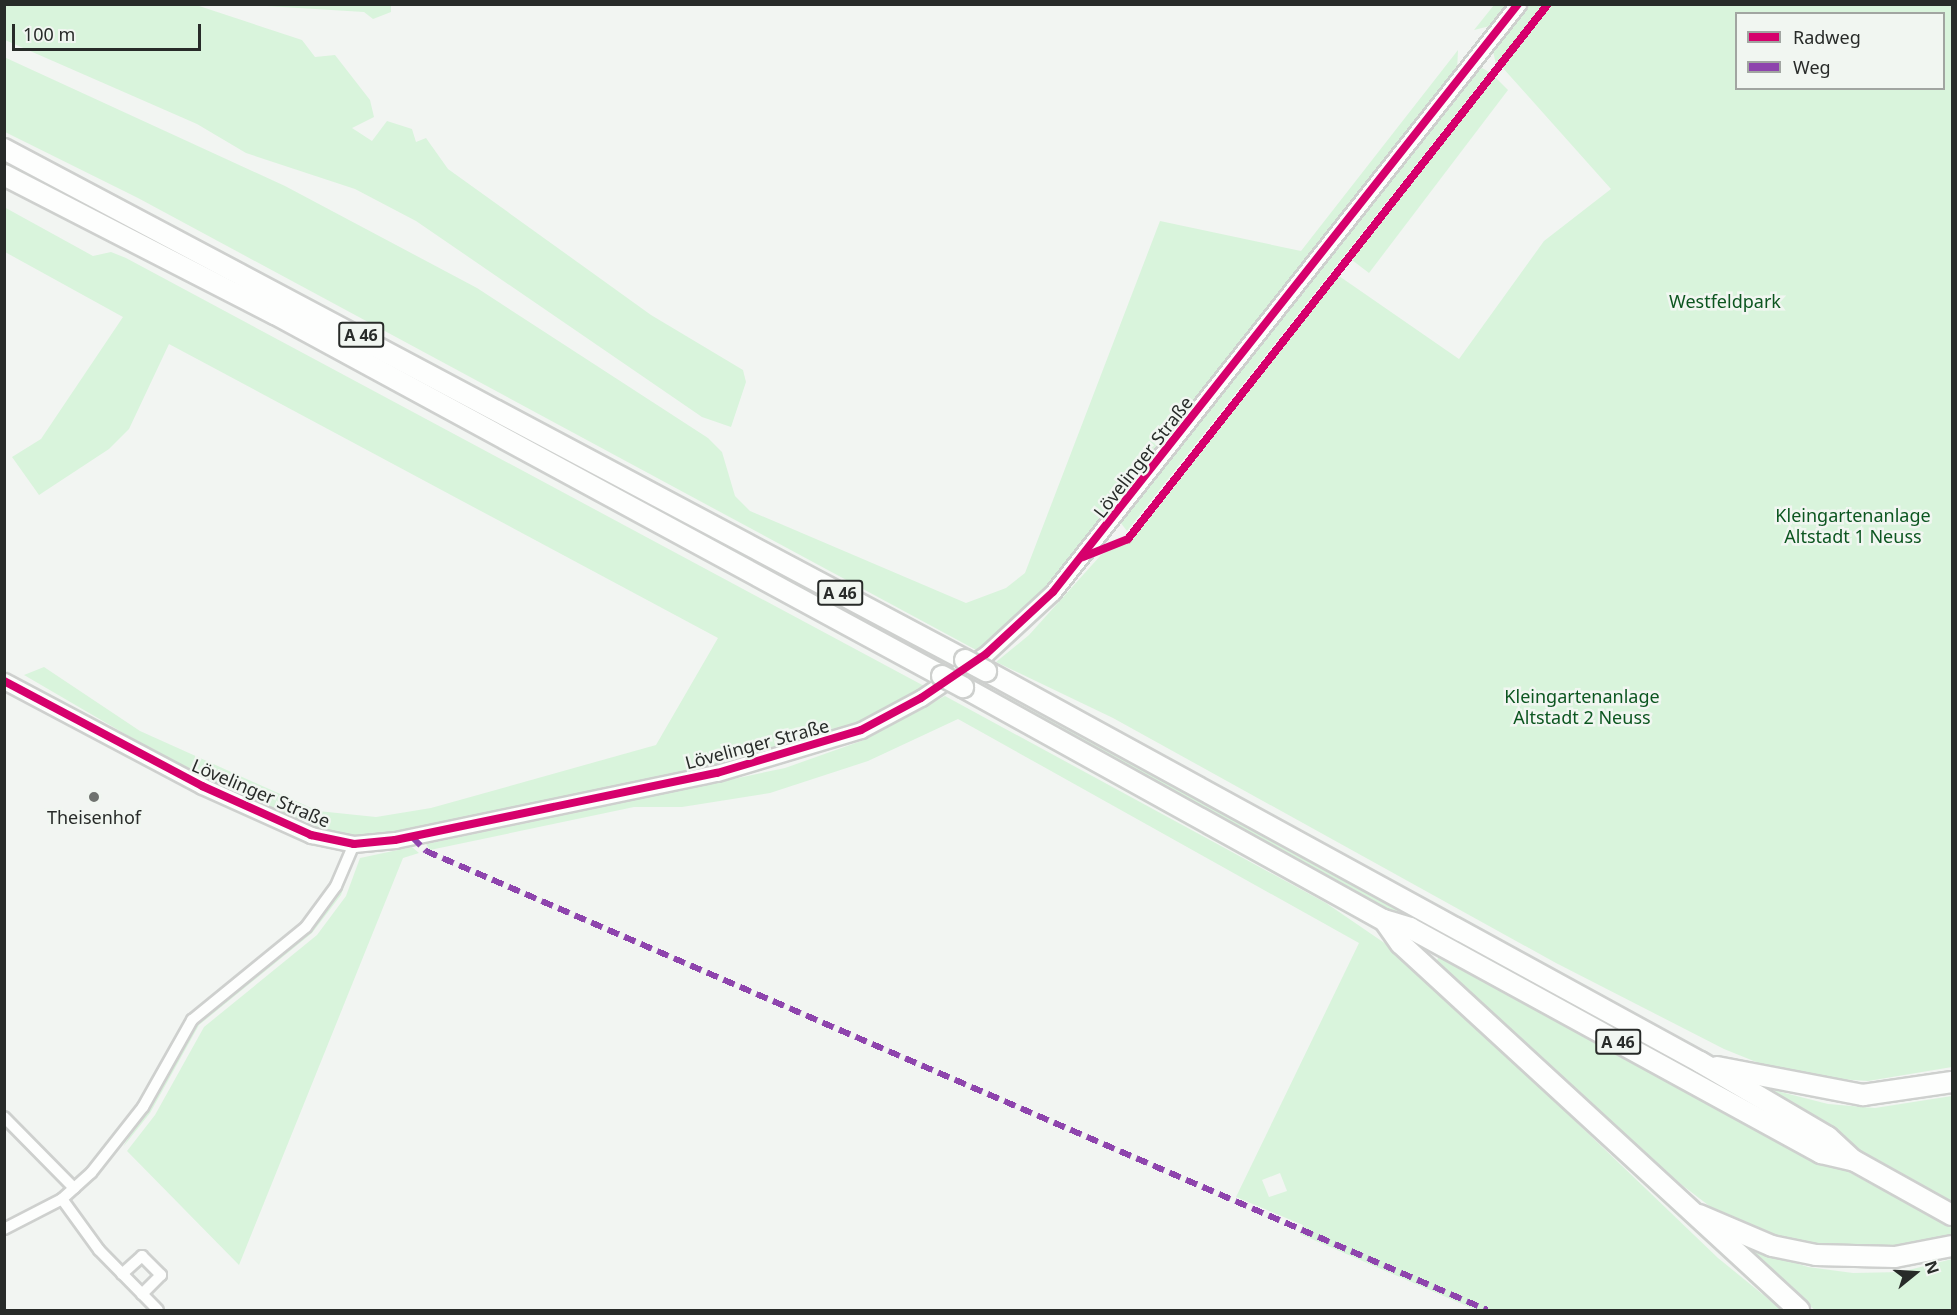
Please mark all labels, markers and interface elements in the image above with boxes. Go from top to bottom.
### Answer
scale bar [15,12,204,50]
legend [1735,12,1945,90]
text: 100 m [23,22,75,46]
text: Radweg [1793,25,1861,49]
text: Weg [1793,55,1831,79]
park label: Westfeldpark [1669,290,1781,312]
road number: A 46 [337,322,385,348]
street label: Lövelinger Straße [1089,392,1197,522]
park label: Kleingartenanlage Altstadt 1 Neuss [1775,505,1931,548]
road number: A 46 [816,580,864,606]
park label: Kleingartenanlage Altstadt 2 Neuss [1504,686,1660,728]
street label: Lövelinger Straße [683,714,831,774]
street label: Lövelinger Straße [189,754,333,832]
marker: Theisenhof [87,790,101,804]
place label: Theisenhof [47,806,141,828]
road number: A 46 [1594,1029,1642,1055]
north arrow [1885,1243,1945,1303]
text: N [1920,1258,1945,1277]

